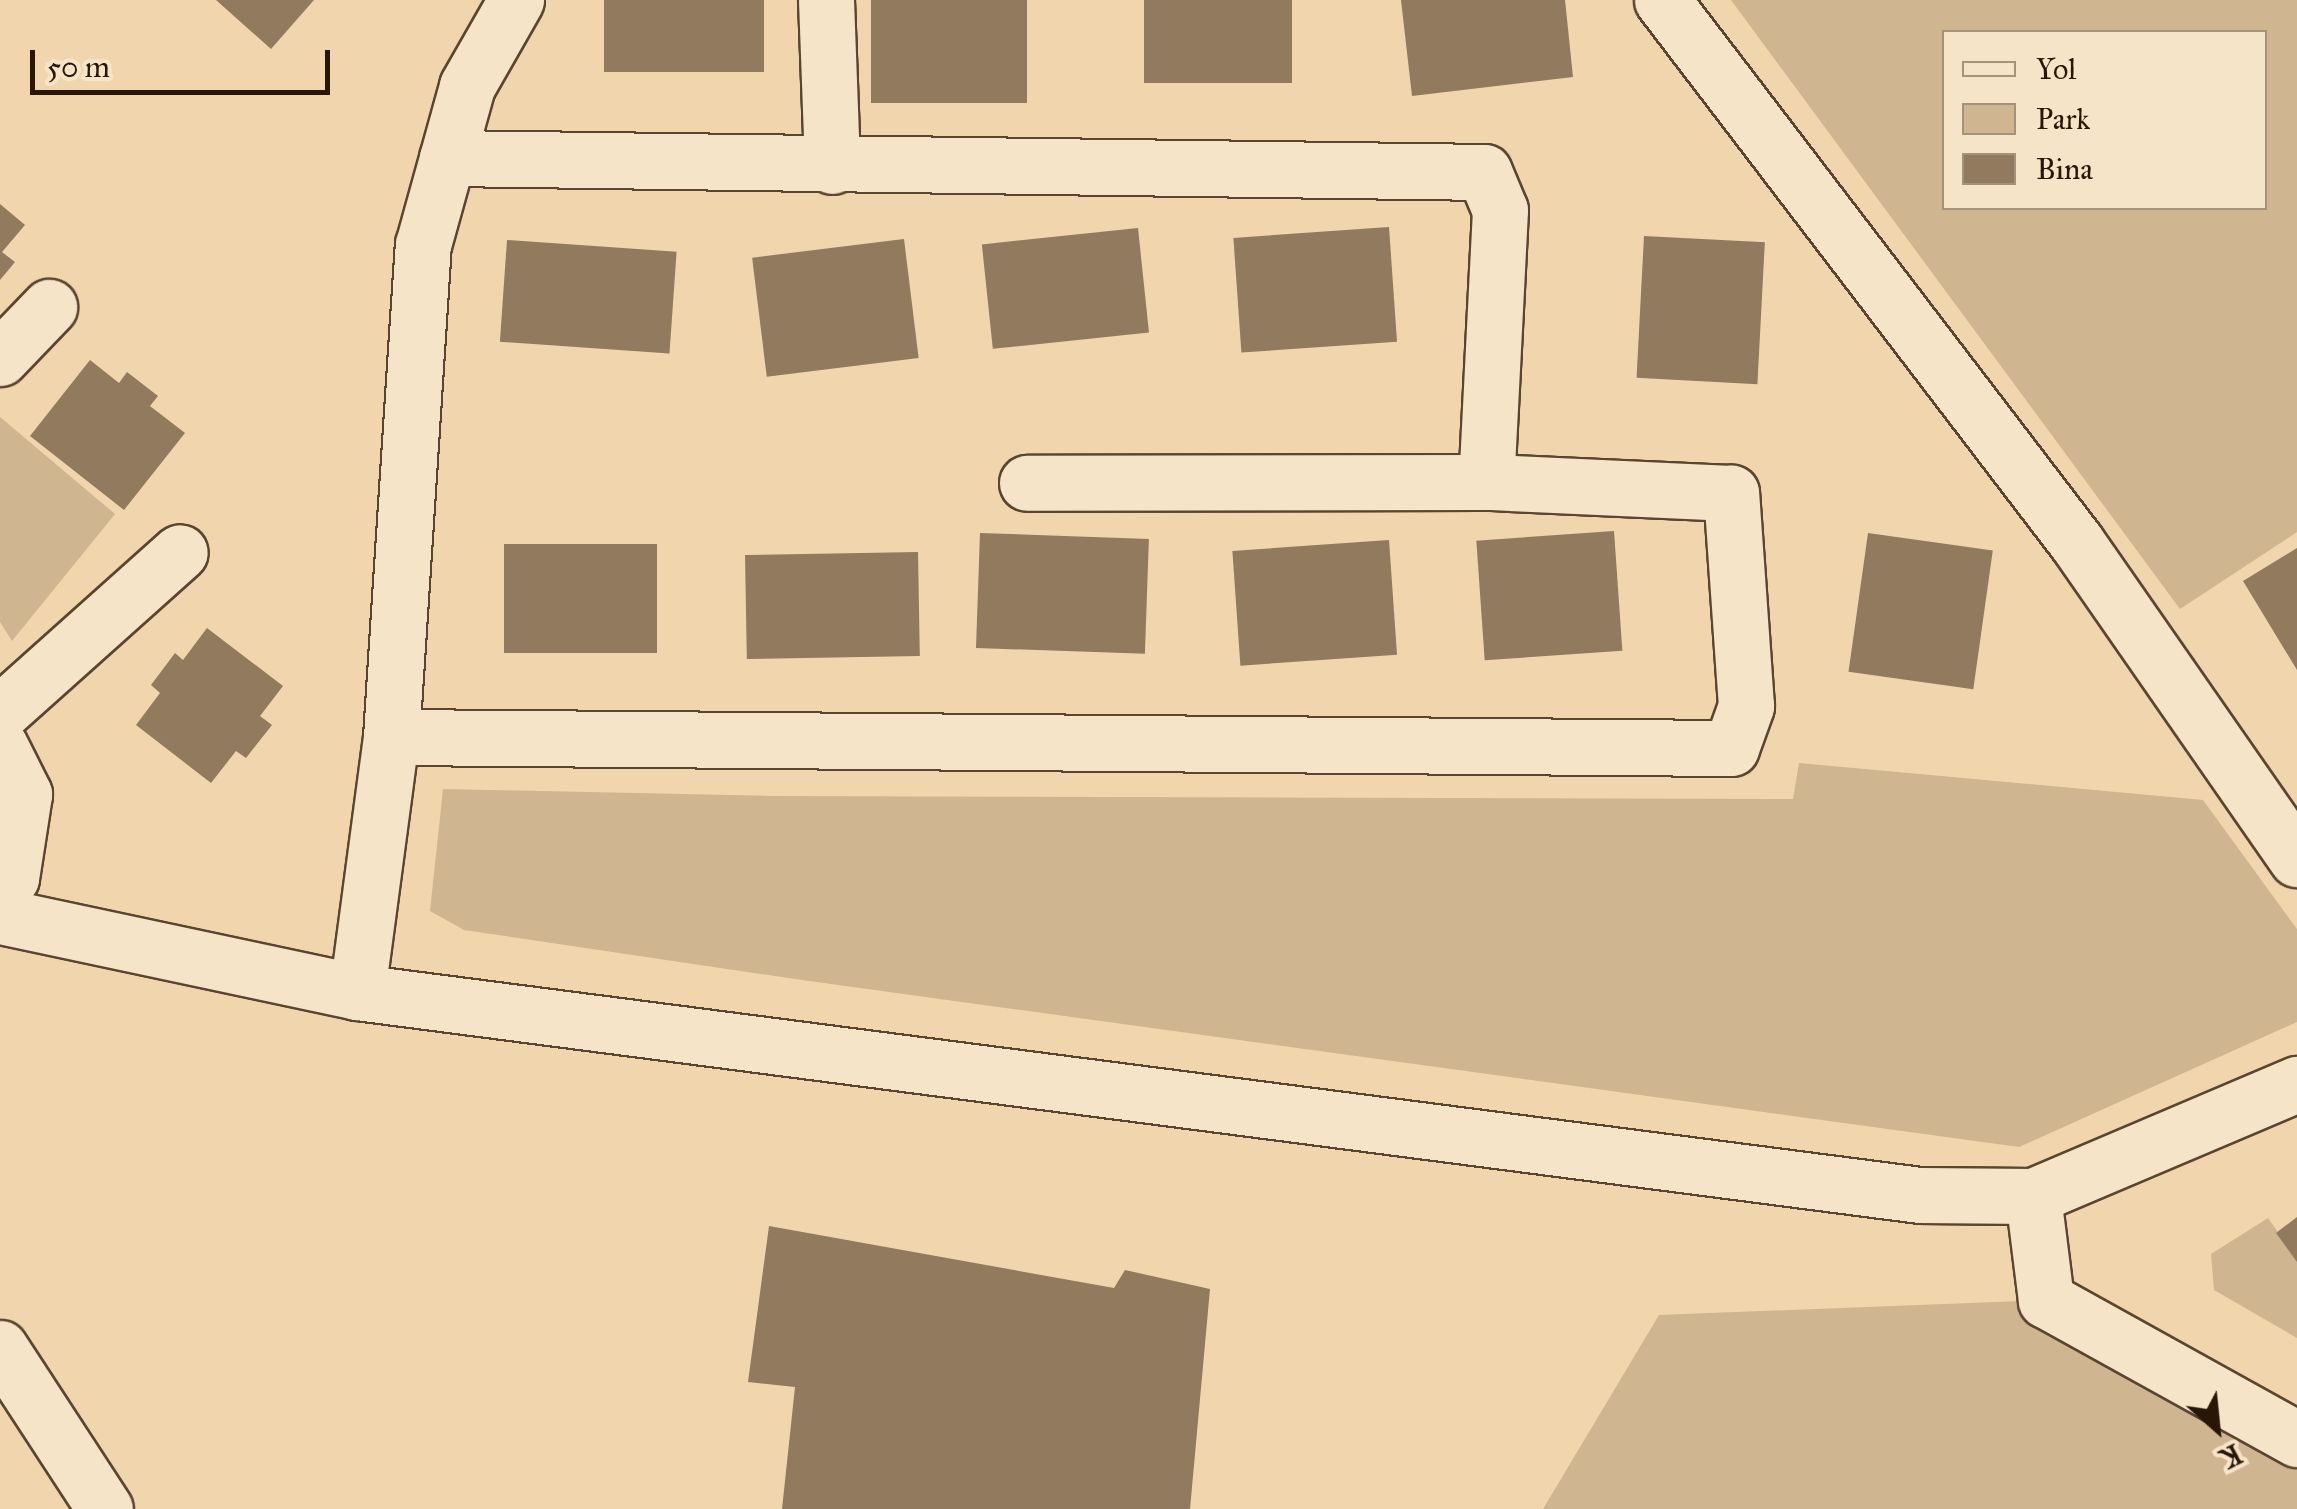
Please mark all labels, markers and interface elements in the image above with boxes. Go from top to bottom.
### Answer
scale bar [35,30,335,92]
legend [1942,30,2267,210]
text: 50 m [47,49,110,85]
text: Yol [2036,51,2076,87]
text: Park [2036,101,2090,137]
text: Bina [2036,151,2093,187]
north arrow [2167,1379,2267,1479]
text: K [2214,1436,2248,1476]

